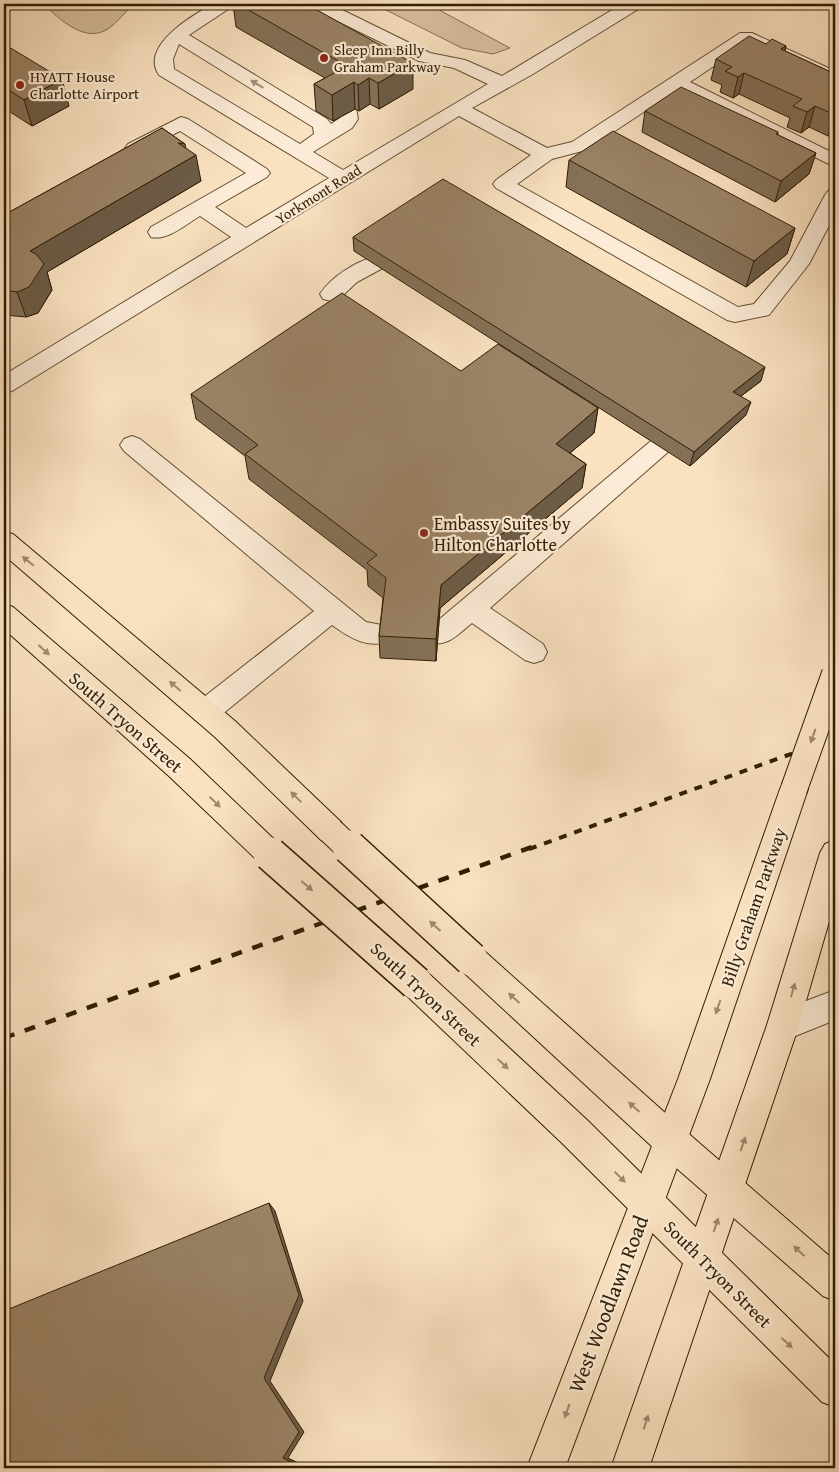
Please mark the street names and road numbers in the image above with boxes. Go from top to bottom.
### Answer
street label: Yorkmont Road [271,159,365,229]
street label: South Tryon Street [63,665,189,780]
street label: Billy Graham Parkway [713,824,793,990]
street label: South Tryon Street [364,935,488,1053]
street label: West Woodlawn Road [560,1210,656,1397]
street label: South Tryon Street [658,1214,779,1335]

